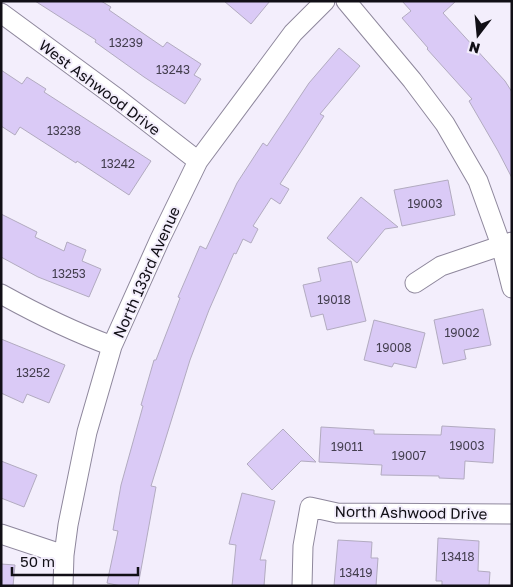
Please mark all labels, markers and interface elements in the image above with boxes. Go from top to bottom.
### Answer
north arrow [453,10,503,60]
street label: West Ashwood Drive [36,35,164,139]
house number: 13239 [109,35,143,50]
text: N [467,38,482,58]
house number: 13243 [156,62,190,77]
house number: 13238 [47,123,81,138]
house number: 13242 [101,156,135,171]
house number: 19003 [408,196,442,211]
street label: North 133rd Avenue [109,203,183,341]
house number: 13253 [52,266,86,281]
house number: 19018 [317,292,351,307]
house number: 19002 [445,325,479,340]
house number: 19008 [376,340,412,355]
house number: 13252 [16,365,50,380]
house number: 19003 [450,438,484,453]
house number: 19011 [331,439,363,454]
house number: 19007 [392,448,426,463]
street label: North Ashwood Drive [335,502,488,522]
scale bar [12,544,139,576]
house number: 13418 [441,549,475,564]
text: 50 m [20,552,55,570]
house number: 13419 [339,565,373,580]

